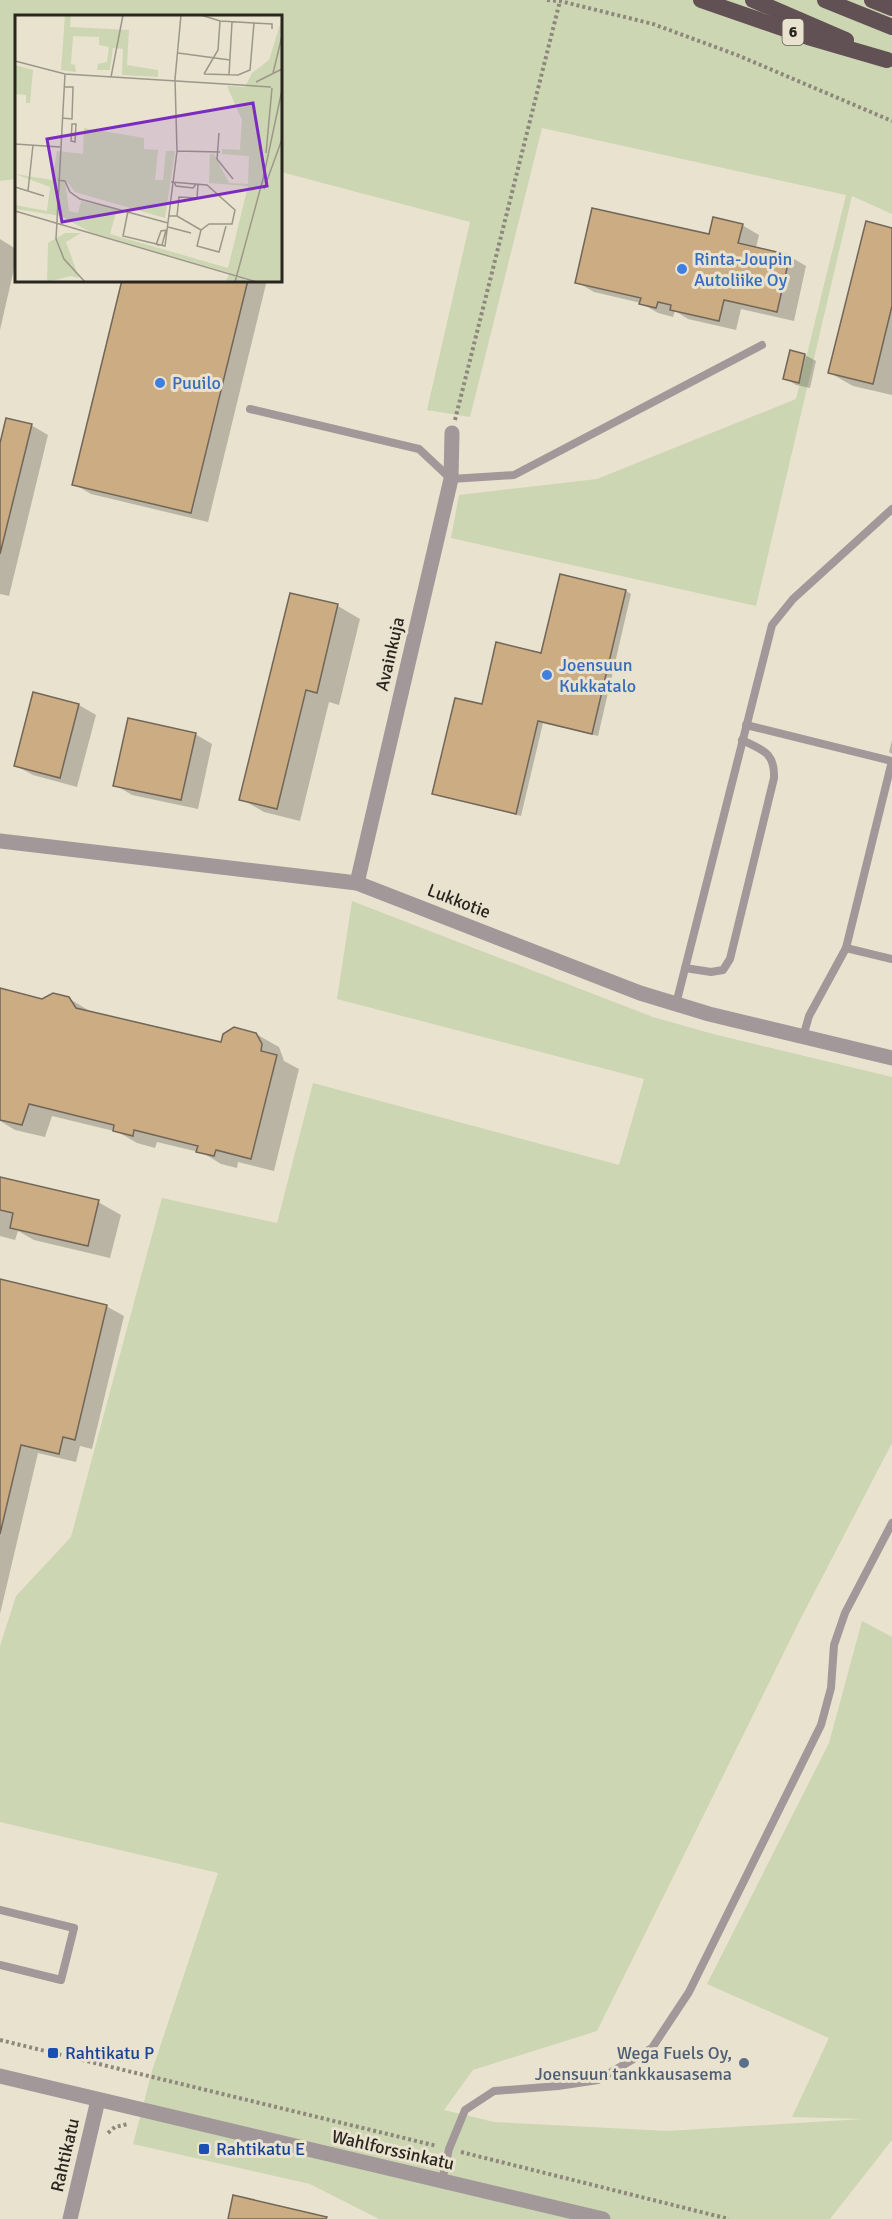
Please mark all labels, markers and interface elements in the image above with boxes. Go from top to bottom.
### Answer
inset map [15,15,282,282]
road number: 6 [782,19,804,45]
place label: Rinta-Joupin Autoliike Oy [694,248,792,291]
marker: Rinta-Joupin Autoliike Oy [675,262,689,276]
place label: Puuilo [172,372,221,394]
marker: Puuilo [153,376,167,390]
street label: Avainkuja [371,615,409,693]
place label: Joensuun Kukkatalo [559,654,636,697]
marker: Joensuun Kukkatalo [540,668,554,682]
street label: Lukkotie [424,879,494,923]
place label: Rahtikatu P [65,2042,154,2064]
place label: Wega Fuels Oy, Joensuun tankkausasema [535,2042,732,2085]
marker: Rahtikatu P [46,2046,60,2060]
marker: Wega Fuels Oy, Joensuun tankkausasema [737,2056,751,2070]
street label: Rahtikatu [46,2116,84,2194]
street label: Wahlforssinkatu [330,2125,456,2175]
place label: Rahtikatu E [216,2138,305,2160]
marker: Rahtikatu E [197,2142,211,2156]

